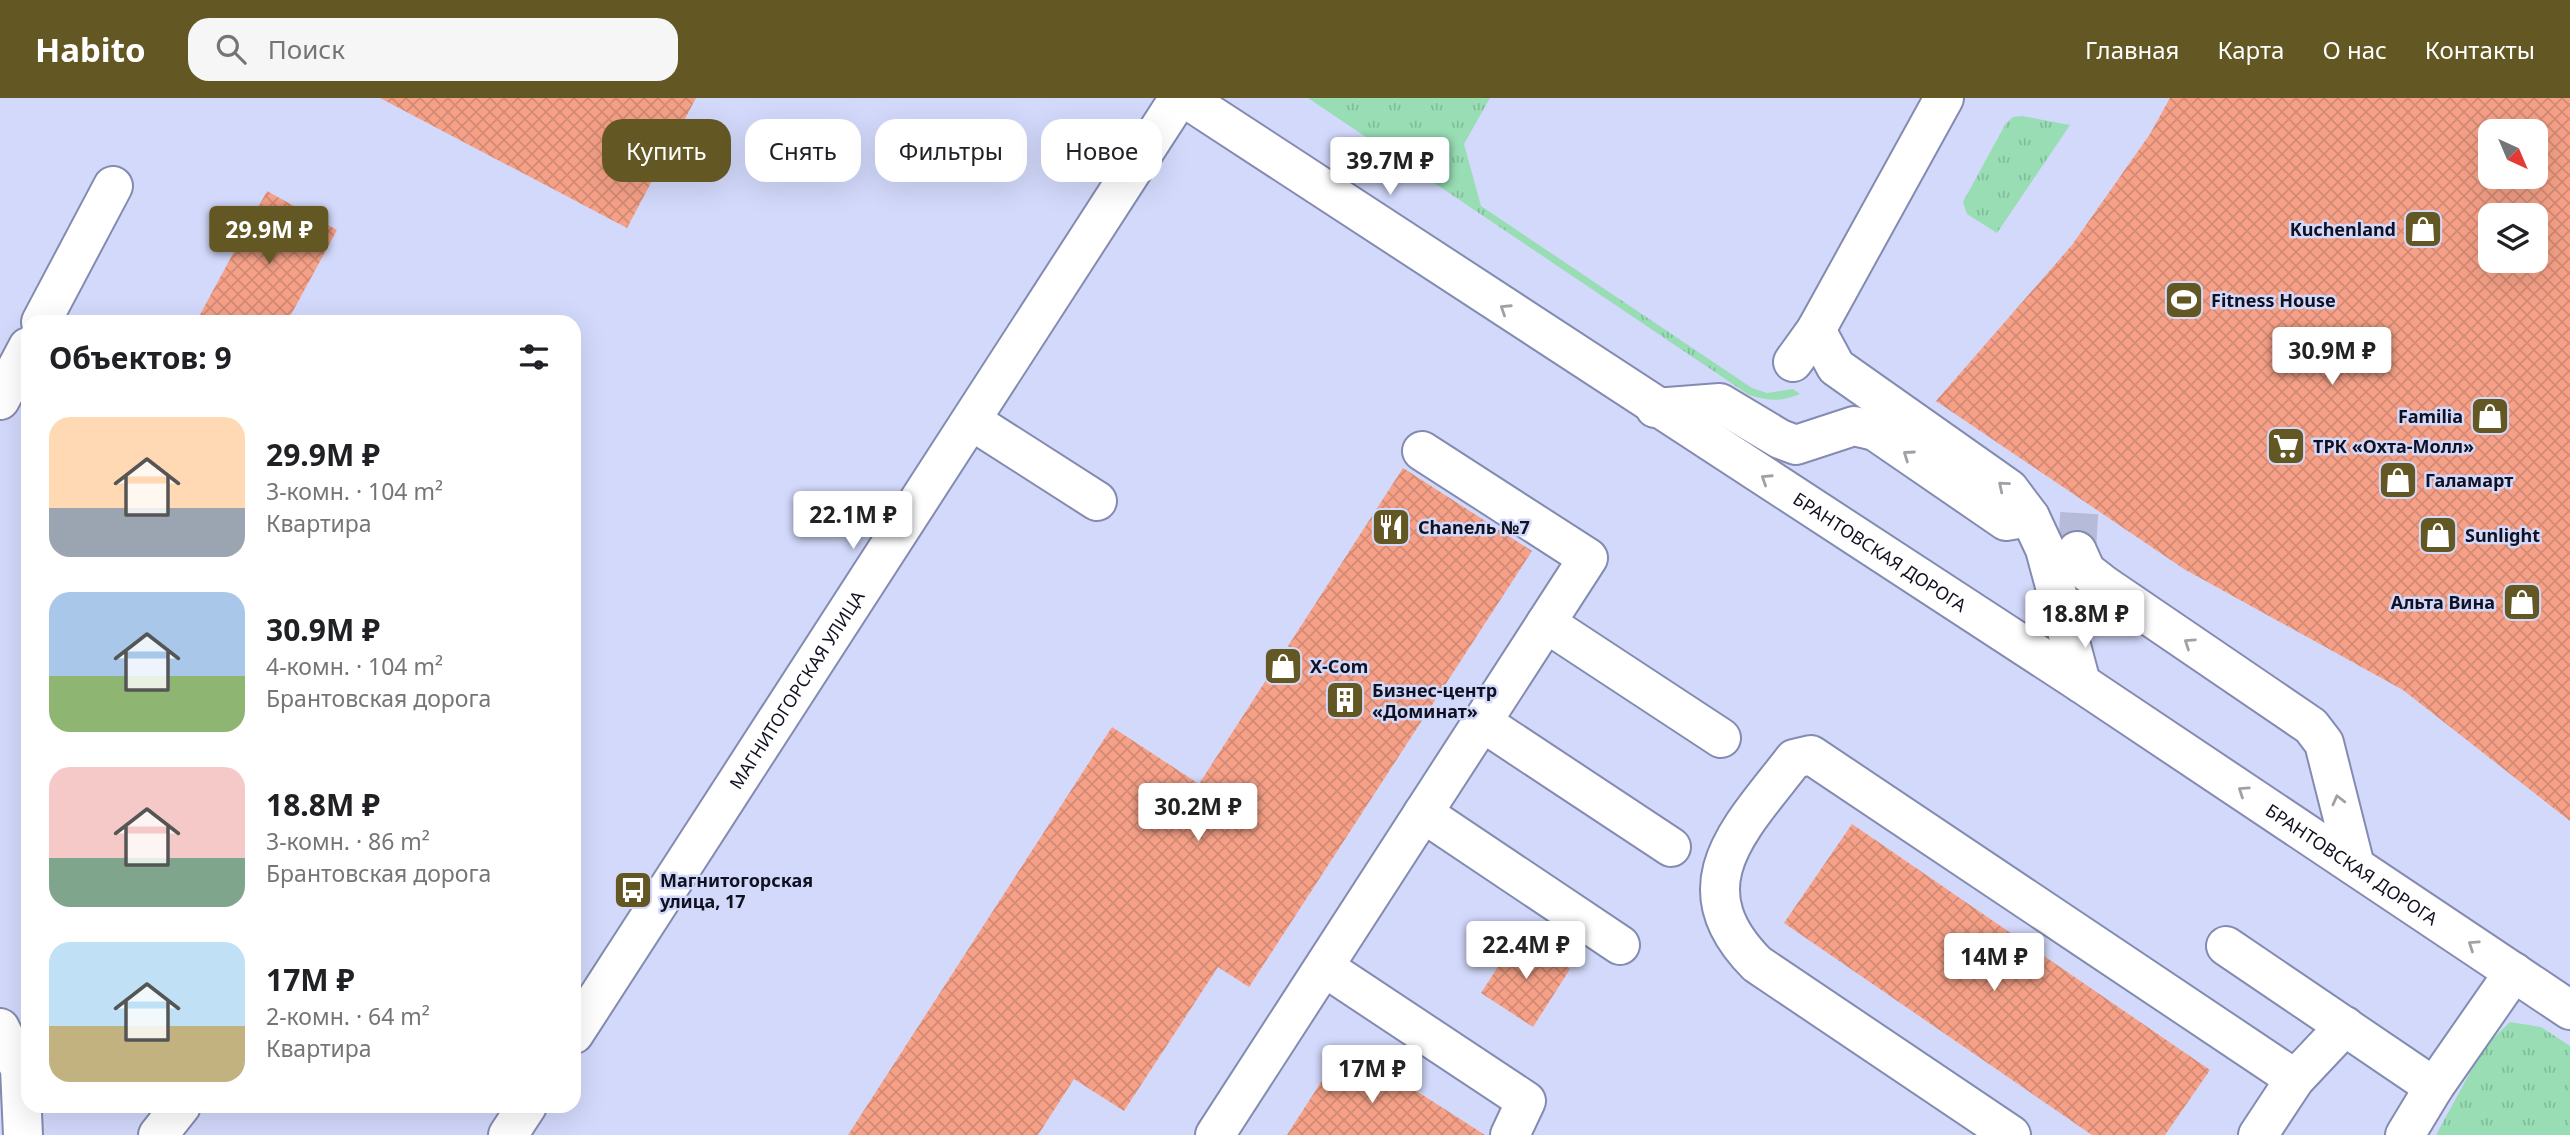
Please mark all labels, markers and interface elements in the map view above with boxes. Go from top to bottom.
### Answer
search box [188,18,678,81]
text: Habito [35,27,146,72]
icon: search [212,30,250,68]
text: Поиск [268,31,345,67]
text: Главная [2085,33,2179,66]
text: Карта [2217,33,2284,66]
text: О нас [2322,33,2387,66]
text: Контакты [2425,33,2535,66]
chip: Купить [602,119,731,182]
chip: Снять [745,119,861,182]
chip: Фильтры [875,119,1027,182]
chip: Новое [1041,119,1162,182]
north arrow [2478,119,2548,189]
map controls [2478,119,2548,273]
pin: 39.7M ₽ [1325,138,1455,197]
text: 39.7M ₽ [1346,144,1434,176]
button: layers [2478,203,2548,273]
pin: 29.9M ₽ [204,206,334,266]
shop icon: Kuchenland [2402,208,2444,250]
text: 29.9M ₽ [225,213,313,245]
place label: Kuchenland [2290,217,2396,241]
sports icon: Fitness House [2163,279,2205,321]
place label: Fitness House [2211,288,2336,312]
one-way arrow [1500,304,1513,317]
pin: 30.9M ₽ [2267,328,2397,387]
text: 30.9M ₽ [2288,334,2376,366]
text: Объектов: 9 [49,337,232,378]
icon: filters [515,338,553,376]
shop icon: Familia [2469,395,2511,437]
place label: Familia [2398,404,2463,428]
supermarket icon: ТРК «Охта-Молл» [2265,425,2307,467]
text: 29.9M ₽ [266,434,380,475]
place label: ТРК «Охта-Молл» [2313,434,2474,458]
icon: home [105,445,189,529]
one-way arrow [1903,450,1916,463]
shop icon: Галамарт [2377,459,2419,501]
place label: Галамарт [2425,468,2513,492]
one-way arrow [1760,474,1773,487]
text: 3-комн. · 104 m² [266,475,443,507]
one-way arrow [1998,482,2011,494]
street label: БРАНТОВСКАЯ ДОРОГА [1789,486,1972,617]
pin: 22.1M ₽ [788,491,918,551]
text: 22.1M ₽ [809,498,897,530]
restaurant icon: Chaneль №7 [1370,506,1412,548]
text: Квартира [266,507,372,539]
shop icon: Sunlight [2417,514,2459,556]
place label: Chaneль №7 [1418,515,1530,539]
place label: Sunlight [2465,523,2540,547]
shop icon: Альта Вина [2501,581,2543,623]
street label: МАГНИТОГОРСКАЯ УЛИЦА [724,585,870,793]
pin: 18.8M ₽ [2020,590,2150,650]
place label: Альта Вина [2391,590,2495,614]
text: 18.8M ₽ [2041,597,2129,629]
text: 30.9M ₽ [266,609,380,650]
icon: home [105,620,189,704]
one-way arrow [2184,639,2197,651]
shop icon: X-Com [1262,645,1304,687]
text: 4-комн. · 104 m² [266,650,443,682]
place label: X-Com [1310,654,1368,678]
place label: Бизнес-центр «Доминат» [1372,678,1497,723]
building icon: Бизнес-центр «Доминат» [1324,679,1366,721]
text: Брантовская дорога [266,682,491,714]
text: 18.8M ₽ [266,784,380,825]
pin: 30.2M ₽ [1133,784,1263,843]
one-way arrow [2238,787,2251,799]
text: 30.2M ₽ [1154,790,1242,822]
one-way arrow [2332,794,2346,806]
icon: home [105,795,189,879]
street label: БРАНТОВСКАЯ ДОРОГА [2261,798,2443,931]
text: 3-комн. · 86 m² [266,825,430,857]
text: Брантовская дорога [266,857,491,889]
place label: Магнитогорская улица, 17 [659,868,813,913]
bus stop icon: Магнитогорская улица, 17 [612,869,654,911]
pin: 22.4M ₽ [1461,922,1591,981]
text: 22.4M ₽ [1482,928,1570,960]
pin: 14M ₽ [1945,934,2043,993]
text: 14M ₽ [1960,940,2028,972]
one-way arrow [2468,941,2481,953]
text: 17M ₽ [266,959,354,1000]
icon: home [105,970,189,1054]
text: 2-комн. · 64 m² [266,1000,430,1032]
text: Квартира [266,1032,372,1064]
pin: 17M ₽ [1323,1046,1421,1105]
text: 17M ₽ [1338,1052,1406,1084]

